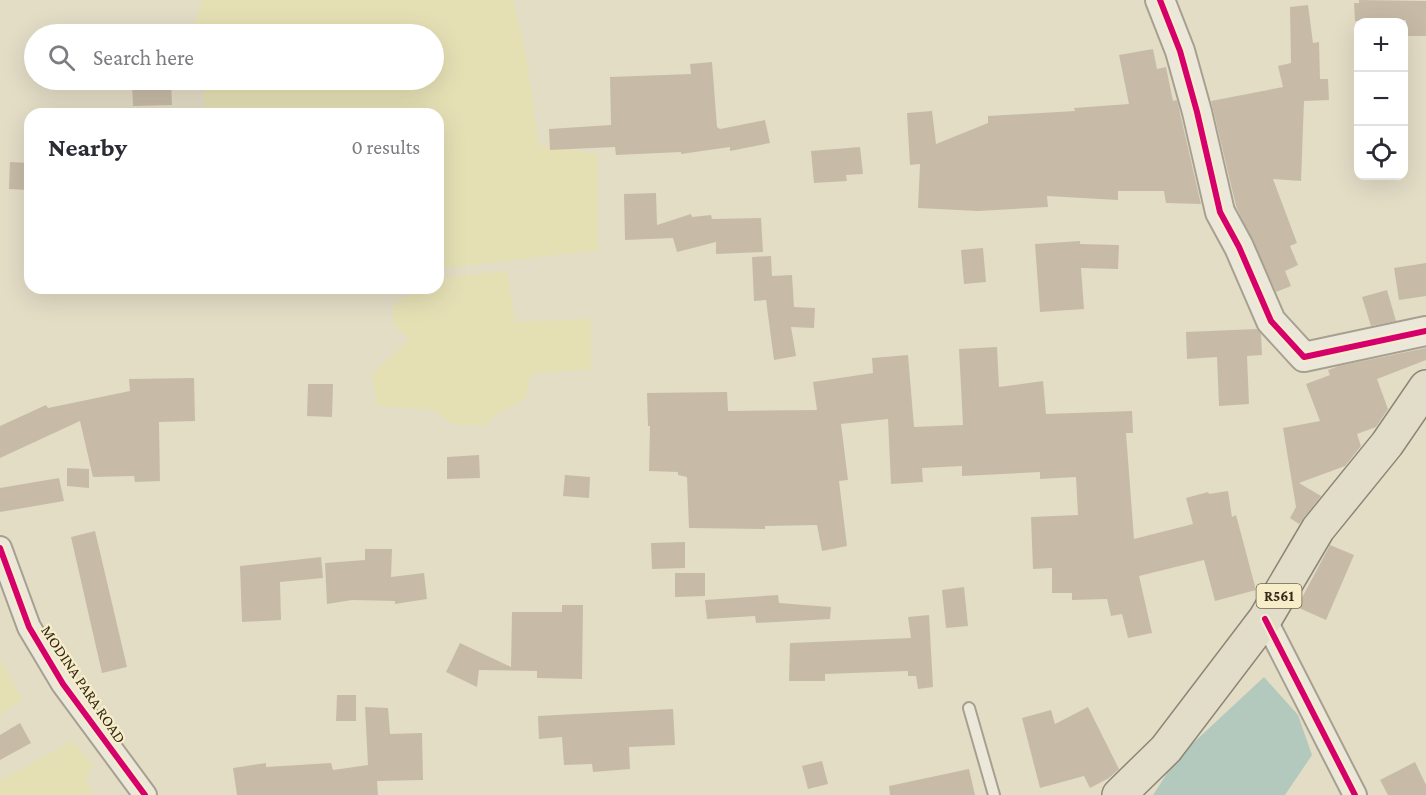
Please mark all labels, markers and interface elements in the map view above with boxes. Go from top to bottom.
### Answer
map controls [1354,18,1408,180]
button: + [1354,18,1408,72]
search box [24,24,444,90]
icon: search [45,41,78,74]
text: Search here [93,45,194,70]
button: − [1354,72,1408,126]
button: locate [1354,126,1408,180]
text: Nearby [48,133,127,162]
text: 0 results [351,136,420,158]
road number: R561 [1256,584,1302,608]
street label: MODINA PARA ROAD [38,622,129,746]

